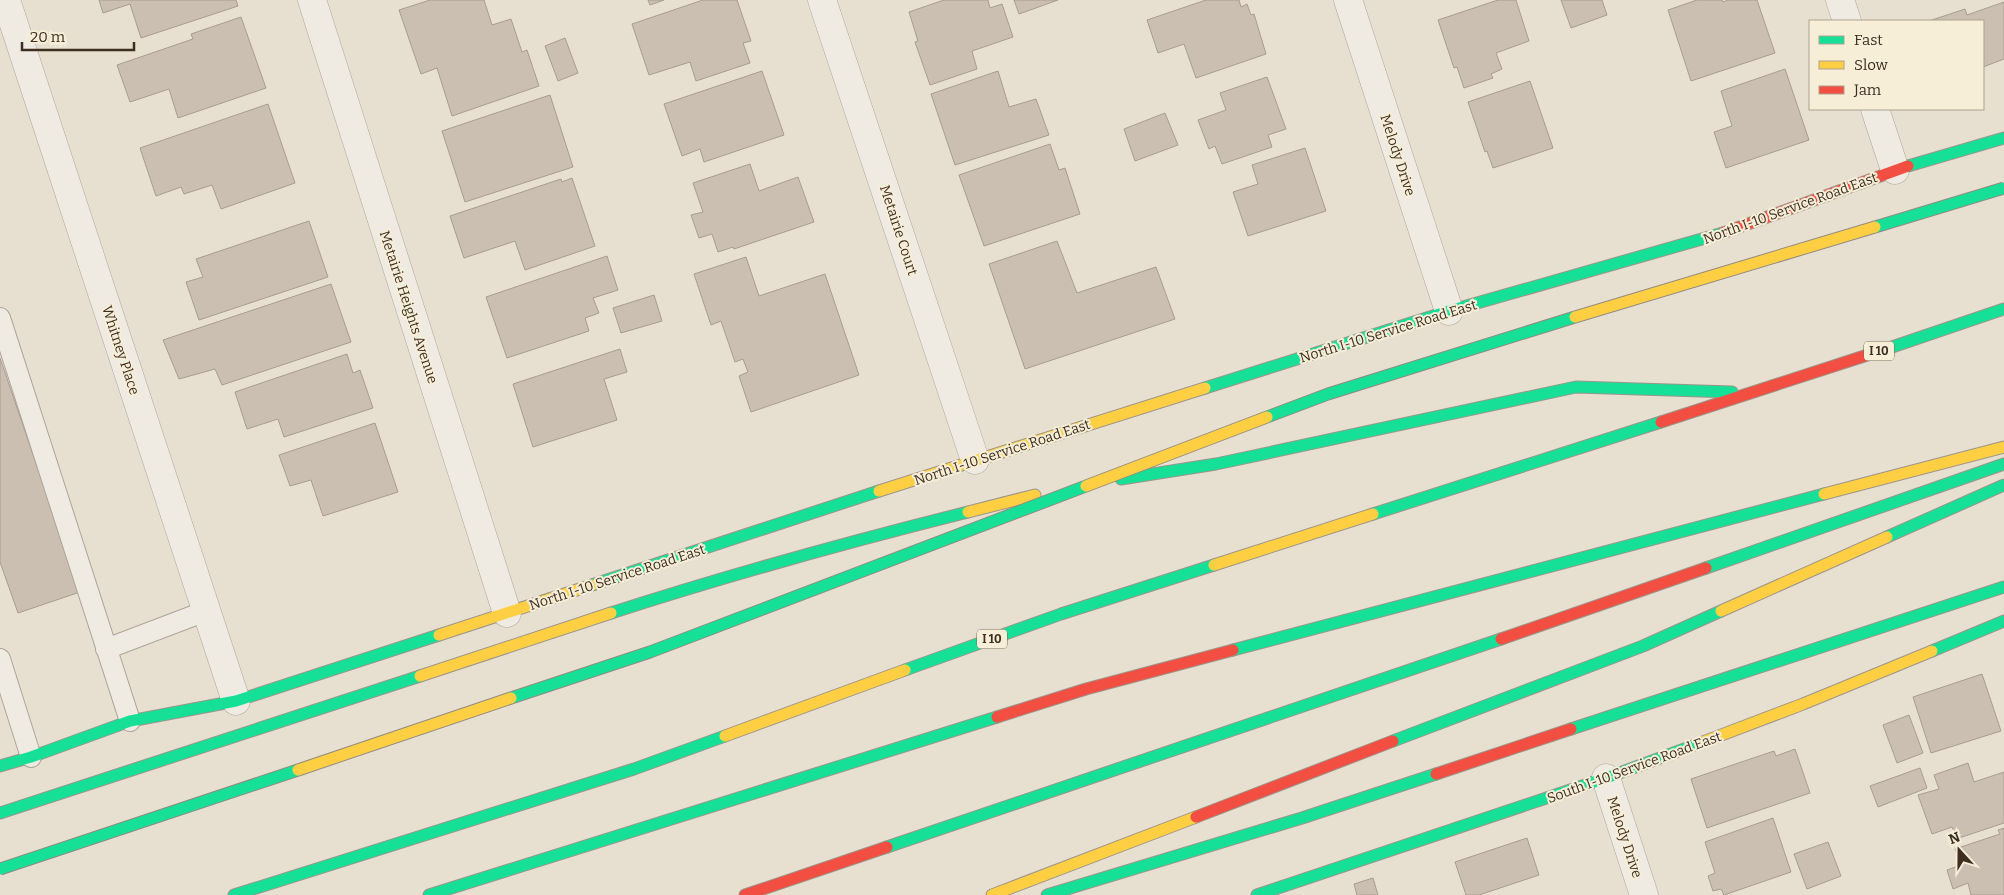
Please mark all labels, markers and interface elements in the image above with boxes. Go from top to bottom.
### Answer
scale bar [22,20,135,52]
legend [1809,20,1984,110]
text: 20 m [30,28,66,46]
text: Fast [1854,31,1883,49]
text: Slow [1854,56,1889,74]
text: Jam [1853,81,1882,99]
street label: Melody Drive [1376,112,1419,198]
street label: North I-10 Service Road East [1701,169,1880,248]
street label: Metairie Court [876,183,921,277]
street label: Metairie Heights Avenue [376,228,441,386]
street label: North I-10 Service Road East [1298,296,1479,367]
street label: Whitney Place [98,303,143,397]
road number: I 10 [1864,342,1894,361]
street label: North I-10 Service Road East [912,416,1092,489]
street label: North I-10 Service Road East [527,541,707,614]
road number: I 10 [977,630,1007,648]
street label: South I-10 Service Road East [1545,728,1724,807]
street label: Melody Drive [1603,794,1646,880]
north arrow [1934,825,1984,875]
text: N [1946,828,1963,848]

